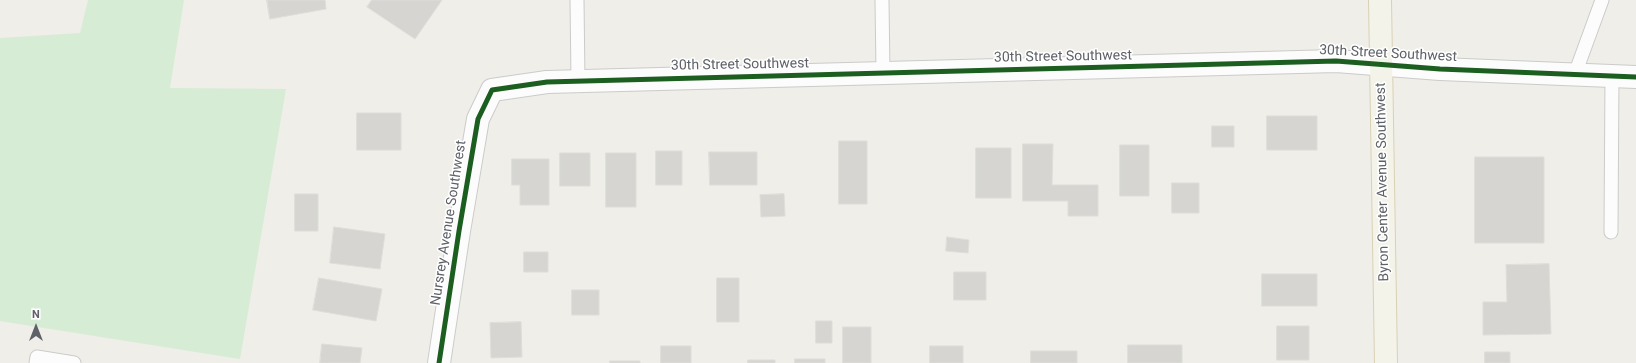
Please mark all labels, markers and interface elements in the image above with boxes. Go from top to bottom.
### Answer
street label: 30th Street Southwest [1319,42,1457,66]
street label: 30th Street Southwest [994,47,1132,67]
street label: 30th Street Southwest [671,55,809,75]
street label: Byron Center Avenue Southwest [1373,82,1393,282]
street label: Nursrey Avenue Southwest [428,139,470,307]
north arrow [16,307,56,347]
text: N [32,308,40,321]

